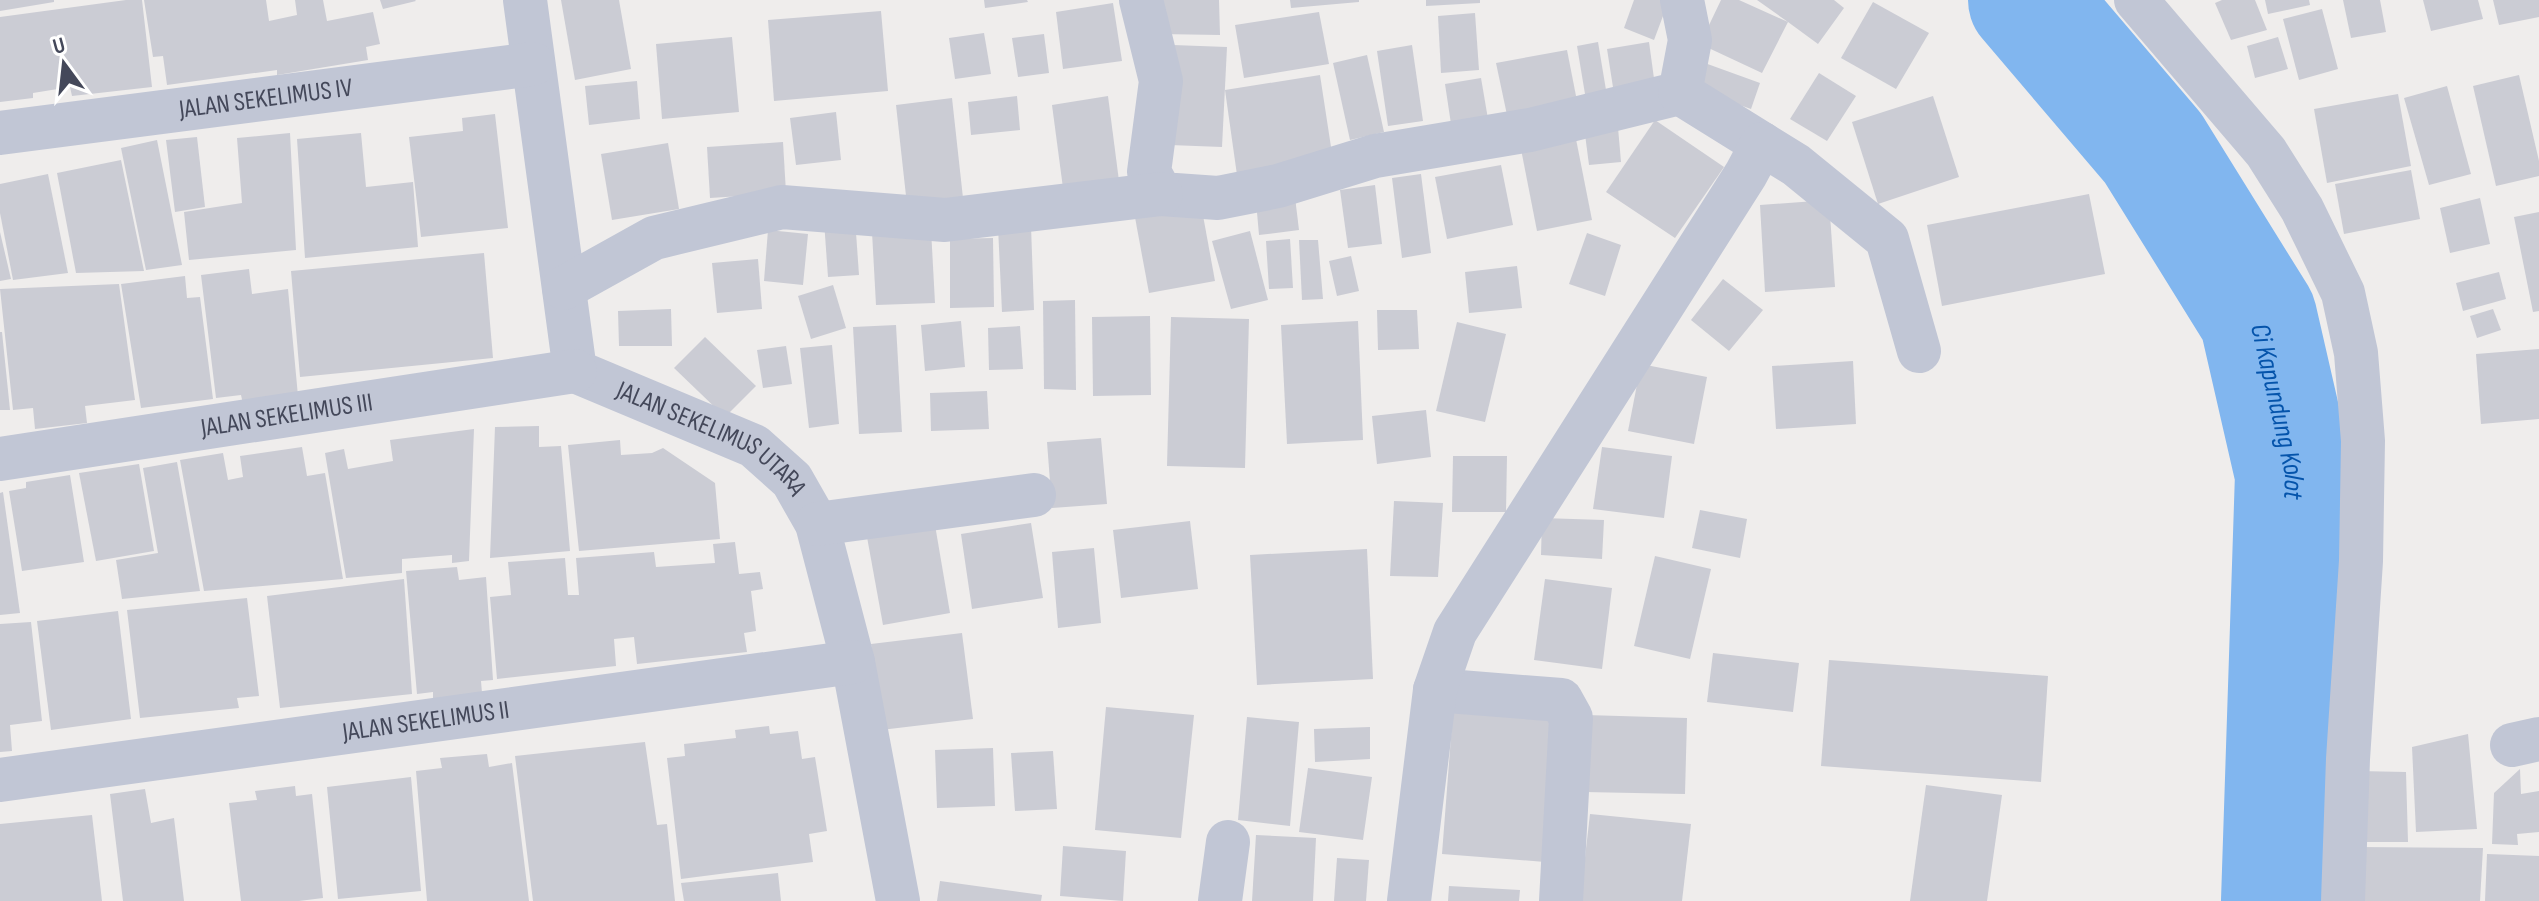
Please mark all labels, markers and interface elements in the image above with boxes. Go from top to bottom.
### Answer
north arrow [24,24,104,104]
text: U [50,32,68,61]
street label: JALAN SEKELIMUS IV [176,72,355,125]
water label: Ci Kapundung Kolot [2243,320,2310,500]
street label: JALAN SEKELIMUS UTARA [611,374,814,502]
street label: JALAN SEKELIMUS III [198,387,375,444]
street label: JALAN SEKELIMUS II [340,694,511,748]

